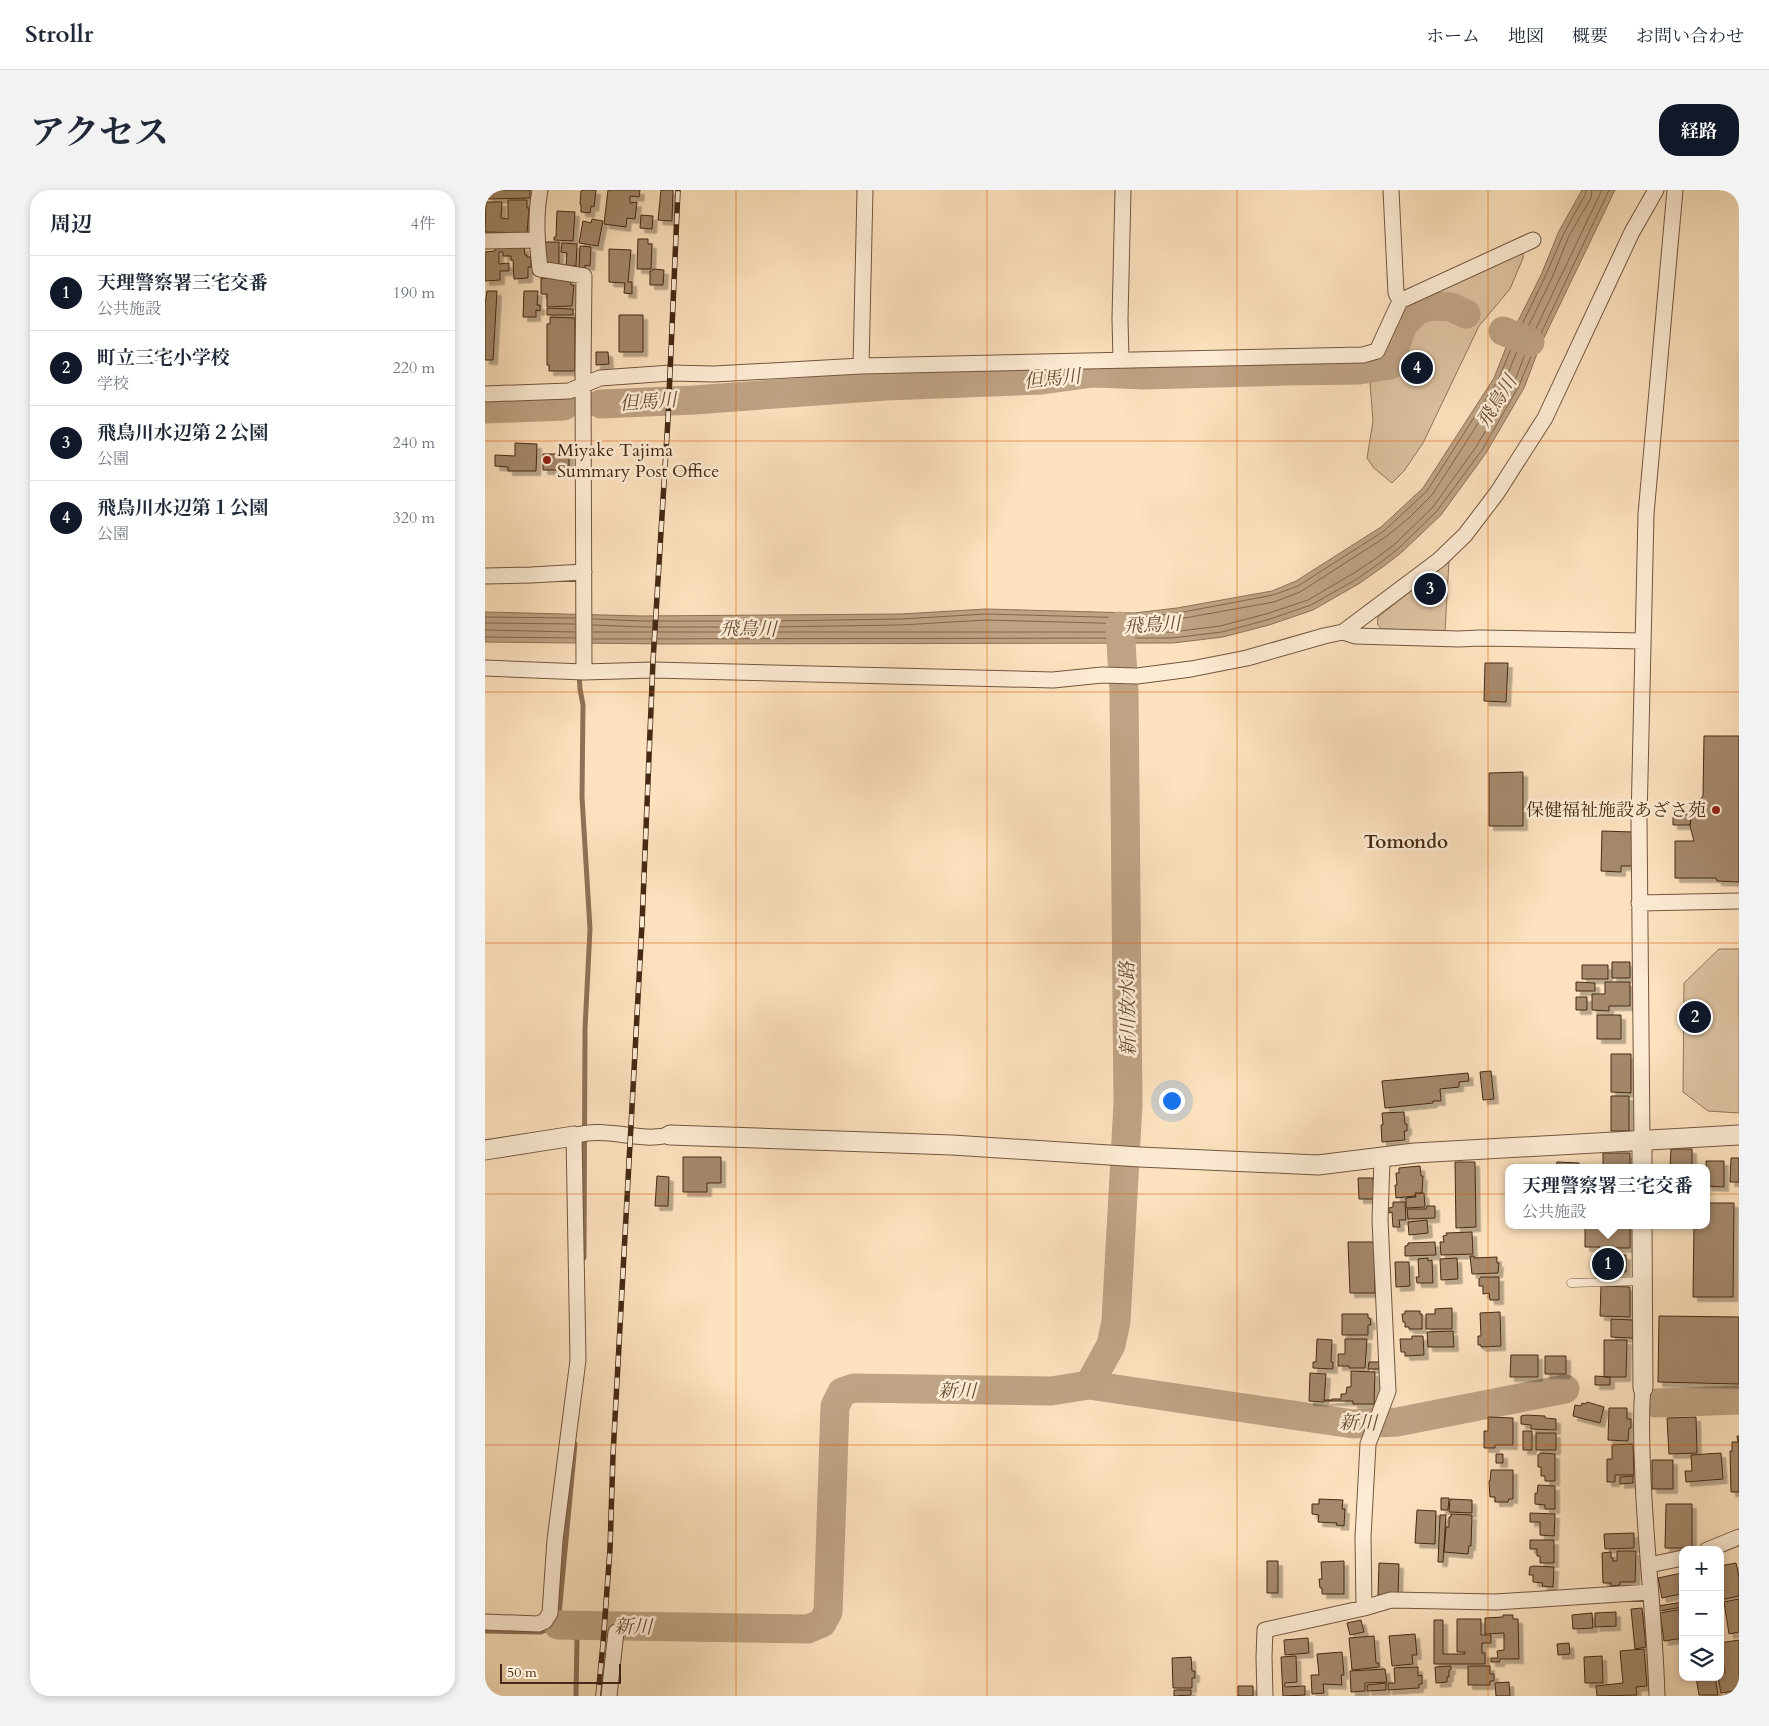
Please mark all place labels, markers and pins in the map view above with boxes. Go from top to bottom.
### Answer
pin: 4 [1401,349,1433,387]
place label: Miyake Tajima Summary Post Office [557,438,719,484]
marker: Miyake Tajima Summary Post Office [541,454,553,466]
pin: 3 [1414,570,1446,608]
place label: 保健福祉施設あざさ苑 [1526,798,1706,823]
marker: 保健福祉施設あざさ苑 [1710,804,1722,816]
pin: 2 [1679,998,1711,1036]
pin: 1 [1592,1245,1624,1283]

